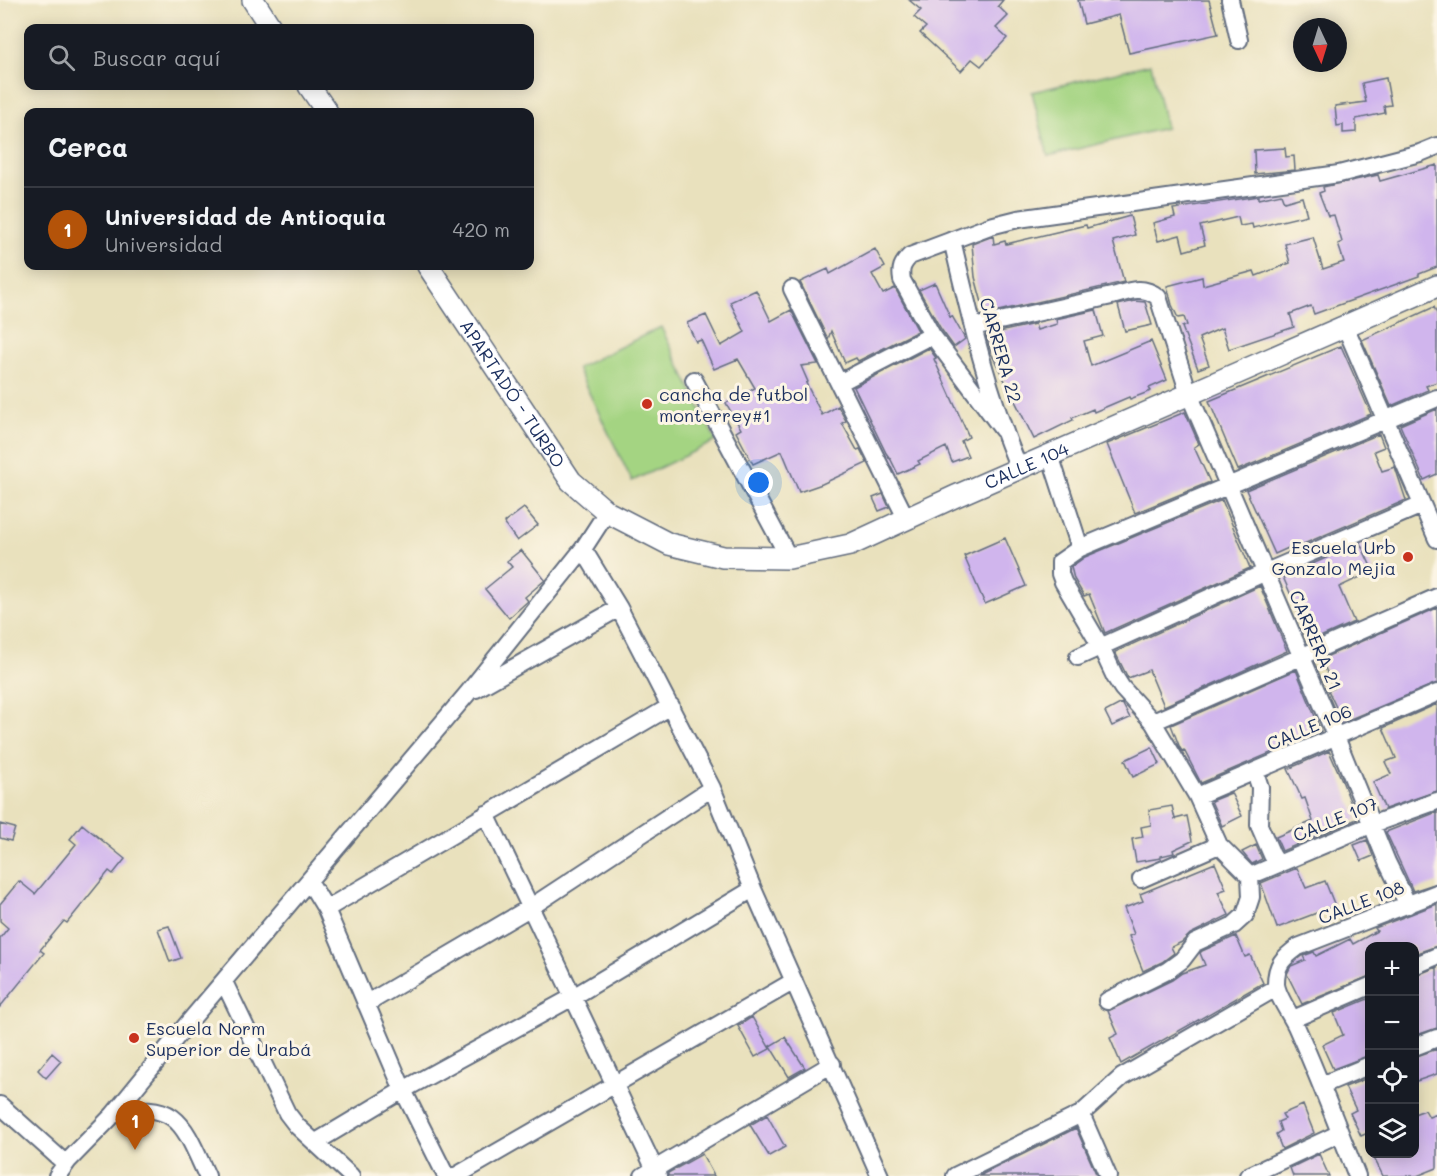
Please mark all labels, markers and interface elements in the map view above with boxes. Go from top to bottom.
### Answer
north arrow [1293,18,1347,72]
search box [24,24,534,90]
icon: search [45,41,78,74]
text: Buscar aquí [93,43,221,72]
text: Cerca [48,130,128,164]
text: Universidad de Antioquia [105,202,386,231]
text: 1 [63,216,72,242]
text: 420 m [452,216,510,242]
text: Universidad [105,231,222,257]
street label: CARRERA 22 [975,295,1027,405]
street label: APARTADÓ - TURBO [455,315,571,472]
place label: cancha de futbol monterrey#1 [659,382,808,427]
marker: cancha de futbol monterrey#1 [640,397,654,411]
street label: CALLE 104 [980,436,1073,494]
your location [744,468,773,497]
place label: Escuela Urb Gonzalo Mejia [1272,535,1396,580]
marker: Escuela Urb Gonzalo Mejia [1401,550,1415,564]
street label: CARRERA 21 [1284,586,1348,694]
street label: CALLE 106 [1263,698,1355,756]
street label: CALLE 107 [1289,791,1381,847]
street label: CALLE 108 [1315,875,1408,929]
map controls [1365,942,1419,1158]
button: + [1365,942,1419,996]
button: − [1365,996,1419,1050]
place label: Escuela Norm Superior de Urabá [146,1016,312,1061]
marker: Escuela Norm Superior de Urabá [127,1031,141,1045]
button: locate [1365,1050,1419,1104]
pin: 1 [116,1100,154,1150]
button: layers [1365,1104,1419,1158]

